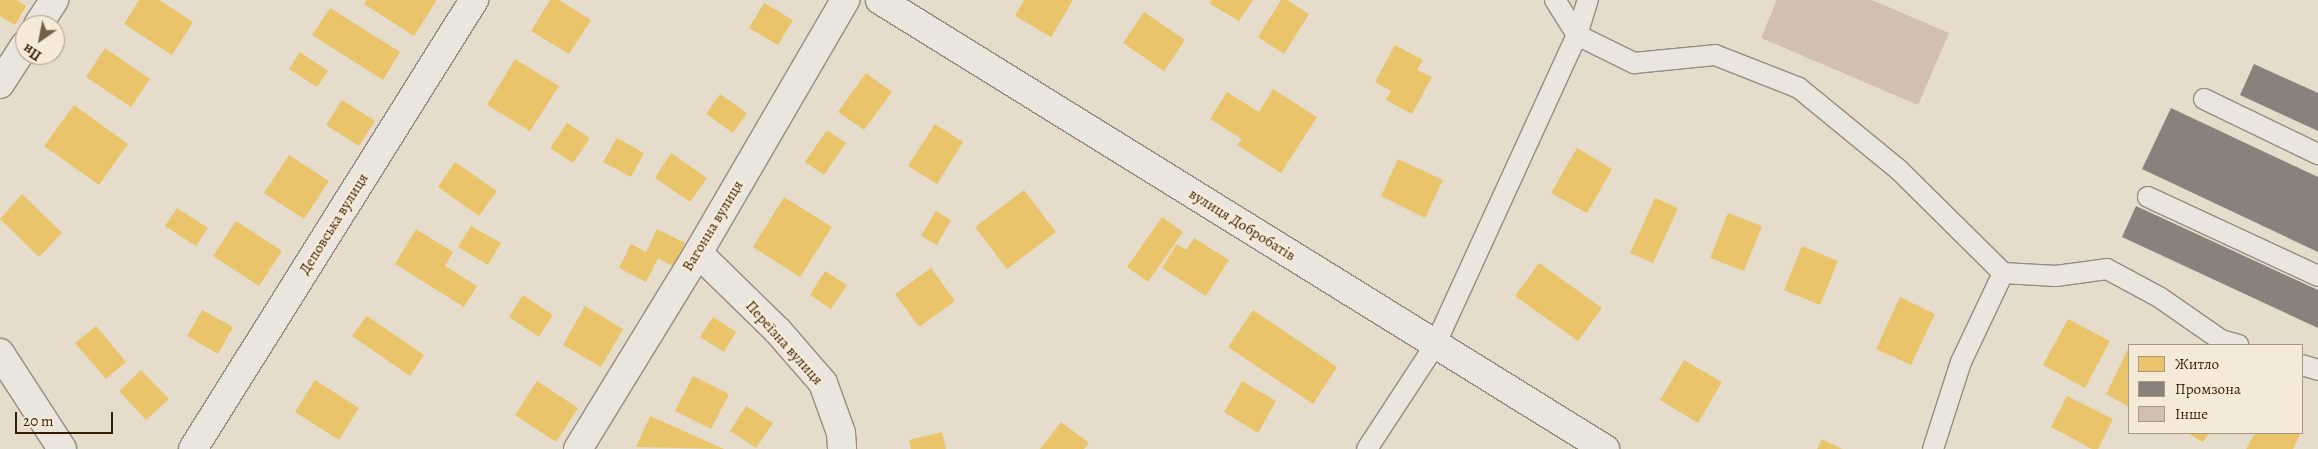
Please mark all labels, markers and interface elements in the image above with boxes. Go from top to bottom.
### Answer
north arrow [15,15,65,65]
text: Пн [19,39,45,65]
street label: Деповська вулиця [296,170,372,278]
street label: Вагонна вулиця [679,177,747,275]
street label: вулиця Добробатів [1185,185,1299,265]
street label: Переїзна вулиця [742,297,826,389]
legend [2128,344,2303,434]
text: Житло [2175,354,2219,374]
text: Промзона [2175,379,2241,399]
scale bar [18,402,115,434]
text: Інше [2175,404,2208,424]
text: 20 m [23,411,54,431]

